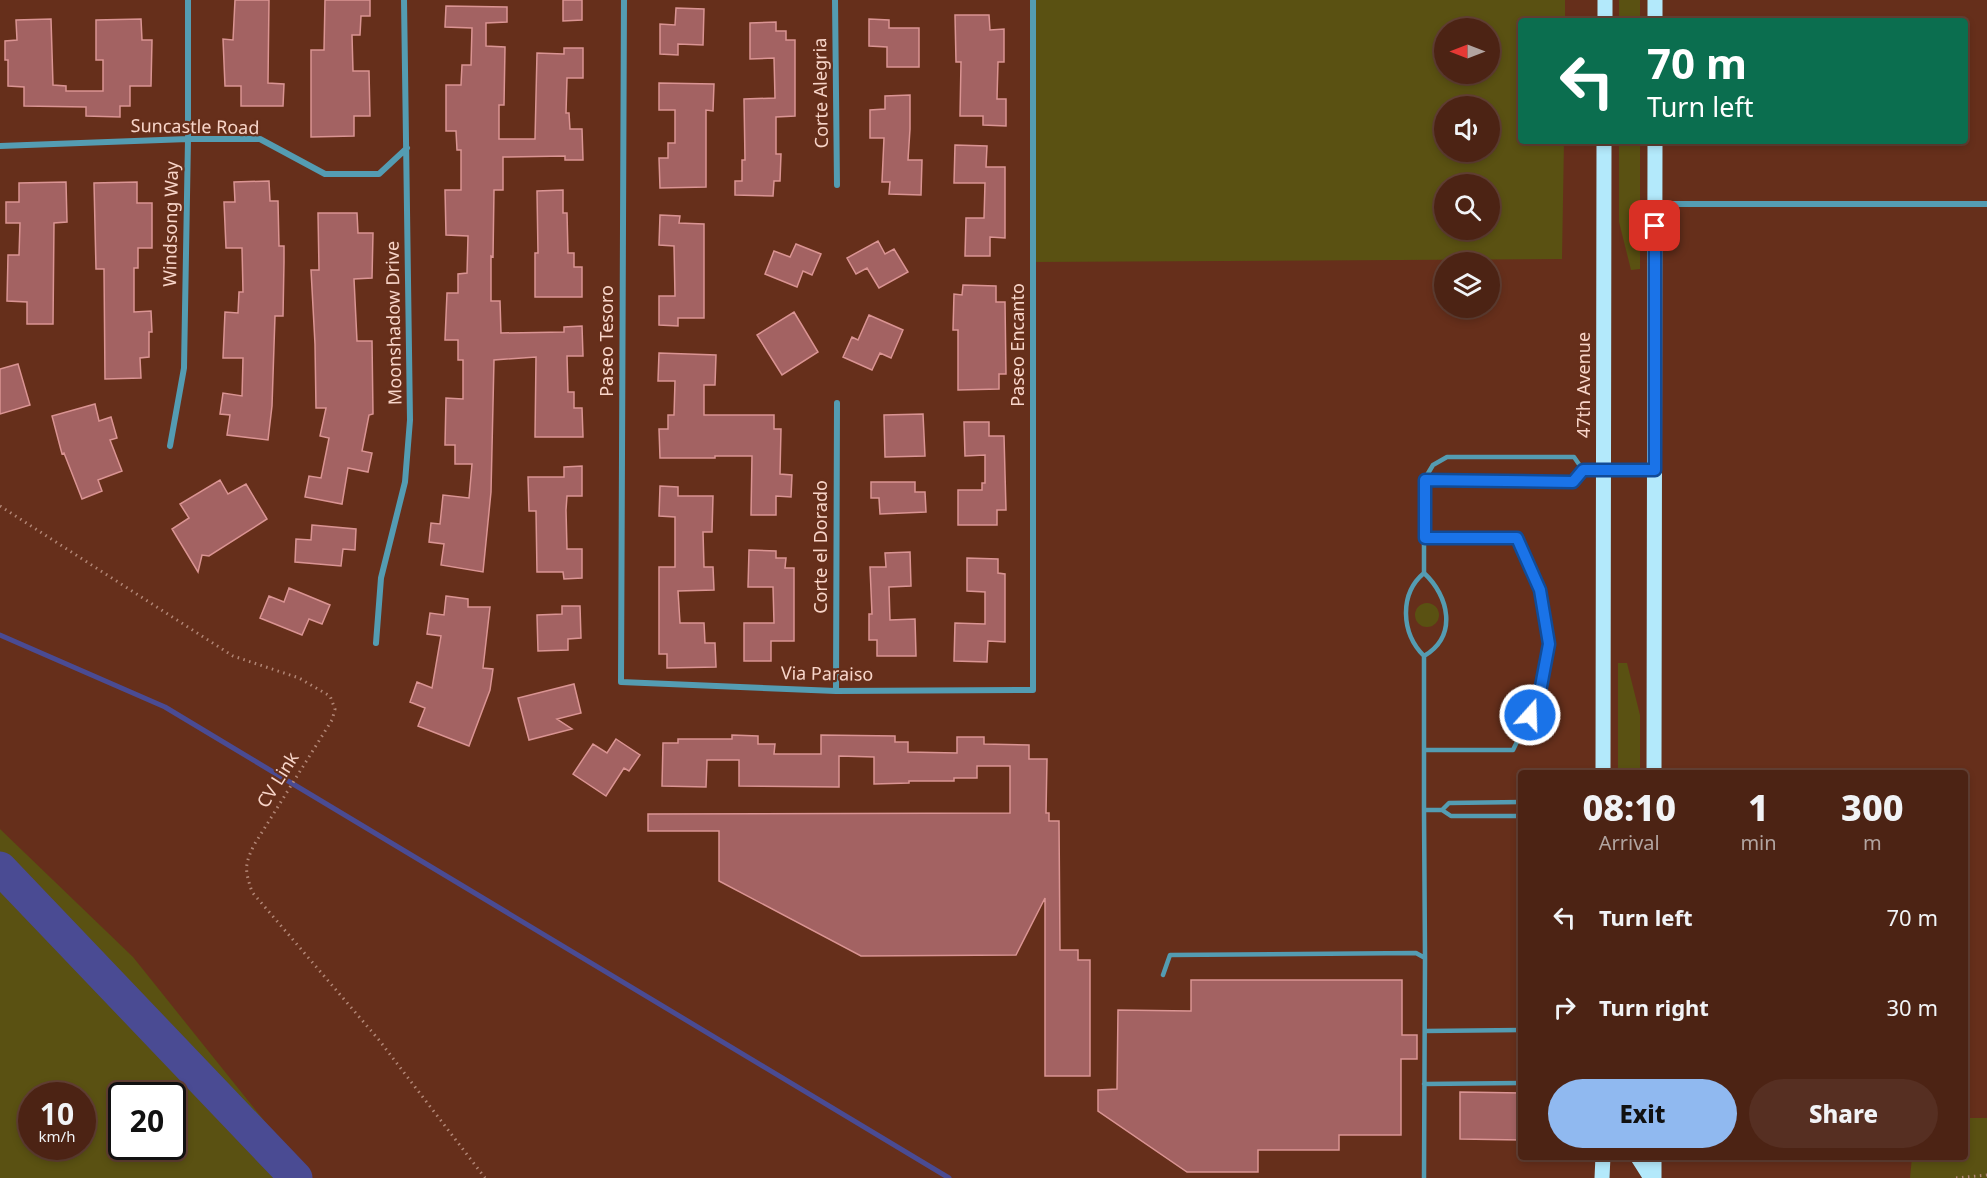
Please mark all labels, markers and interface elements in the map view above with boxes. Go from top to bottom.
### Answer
north arrow [1434,18,1500,84]
map controls [1434,18,1500,318]
text: 70 m [1647,34,1747,91]
street label: Corte Alegria [807,38,833,149]
icon: left [1548,42,1626,120]
text: Turn left [1647,88,1753,125]
button: sound [1434,96,1500,162]
street label: Suncastle Road [130,113,260,139]
street label: Windsong Way [157,160,183,287]
button: search [1434,174,1500,240]
pin [1629,200,1680,251]
icon: arrive [1638,209,1671,242]
street label: Moonshadow Drive [380,241,406,405]
button: layers [1434,252,1500,318]
street label: Paseo Encanto [1005,283,1029,407]
street label: Paseo Tesoro [594,285,618,397]
street label: 47th Avenue [1571,332,1595,438]
street label: Corte el Dorado [808,480,832,614]
street label: Via Paraiso [781,660,873,686]
position arrow [1498,683,1562,747]
street label: CV Link [251,747,304,812]
text: 08:10 [1582,783,1676,832]
text: 1 [1748,783,1769,832]
text: 300 [1841,783,1904,832]
text: Arrival [1599,829,1660,856]
text: min [1740,829,1777,856]
text: m [1863,829,1882,856]
icon: left [1548,901,1581,934]
text: Turn left [1599,902,1693,932]
text: 70 m [1887,902,1938,932]
icon: right [1548,991,1581,1024]
text: Turn right [1599,992,1709,1022]
text: 30 m [1887,992,1938,1022]
button: Exit [1548,1079,1737,1148]
button: Share [1749,1079,1938,1148]
speed limit sign: 20 [108,1082,186,1160]
text: 10 [40,1093,74,1134]
text: km/h [39,1126,75,1146]

